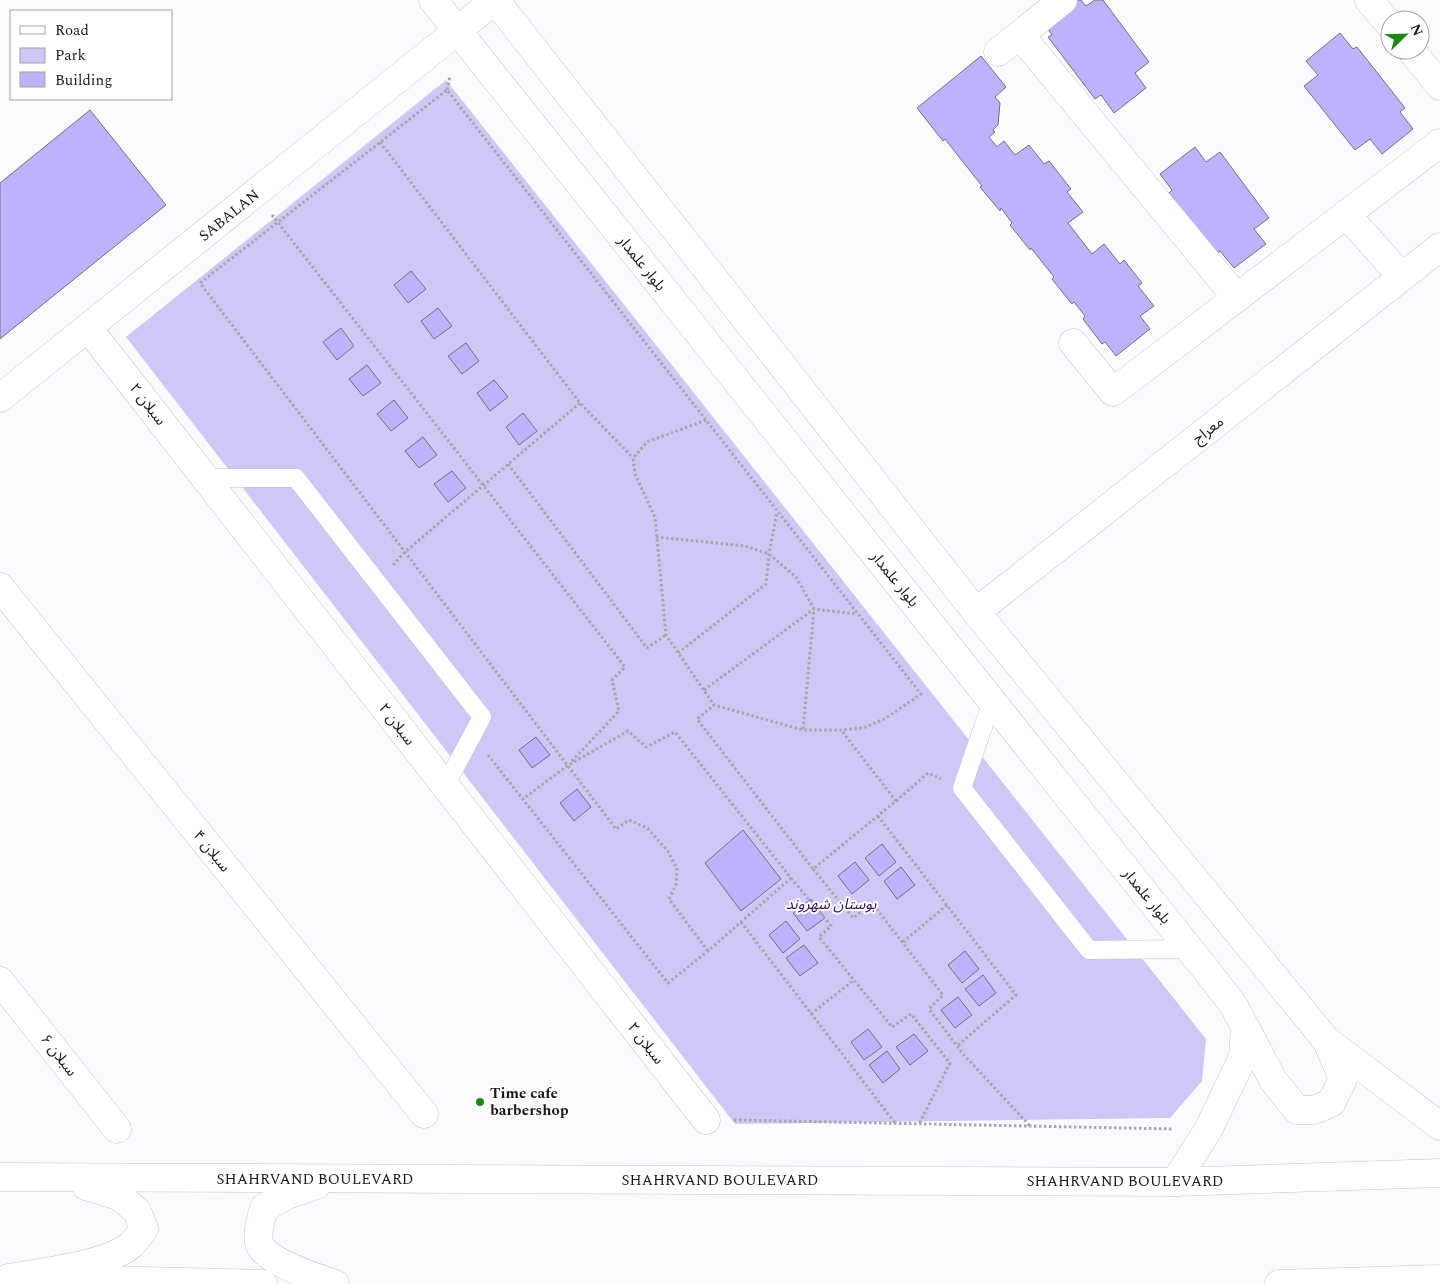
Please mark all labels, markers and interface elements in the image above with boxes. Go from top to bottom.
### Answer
legend [10,10,172,100]
north arrow [1380,10,1430,60]
text: Road [55,19,89,42]
text: N [1405,21,1428,39]
text: Park [55,44,86,67]
text: Building [55,69,112,92]
street label: SABALAN [194,184,265,247]
street label: بلوار علمدار [611,230,671,296]
street label: سبلان ۲ [124,378,172,431]
street label: معراج [1188,411,1229,450]
street label: بلوار علمدار [864,546,924,612]
street label: سبلان ۲ [373,698,421,751]
street label: سبلان ۴ [187,825,236,878]
street label: بلوار علمدار [1116,863,1176,929]
park label: بوستان شهروند [786,893,877,916]
street label: سبلان ۲ [622,1017,670,1070]
street label: سبلان ۶ [35,1029,83,1082]
place label: Time cafe barbershop [490,1082,569,1122]
marker: Time cafe barbershop [474,1096,486,1108]
street label: SHAHRVAND BOULEVARD [217,1168,413,1191]
street label: SHAHRVAND BOULEVARD [622,1169,818,1192]
street label: SHAHRVAND BOULEVARD [1027,1170,1223,1193]

